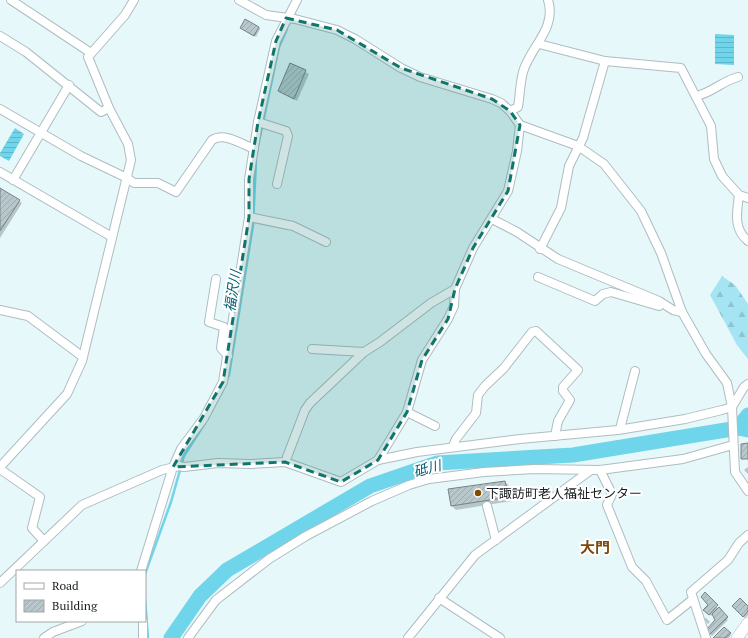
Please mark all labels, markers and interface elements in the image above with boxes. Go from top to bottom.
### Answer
water label: 福沢川 [219,267,245,313]
water label: 砥川 [411,455,445,481]
place label: 下諏訪町老人福祉センター [486,484,642,502]
marker: 下諏訪町老人福祉センター [473,488,483,498]
district label: 大門 [580,537,610,557]
legend [16,570,146,622]
text: Road [52,578,79,593]
text: Building [52,598,98,613]

